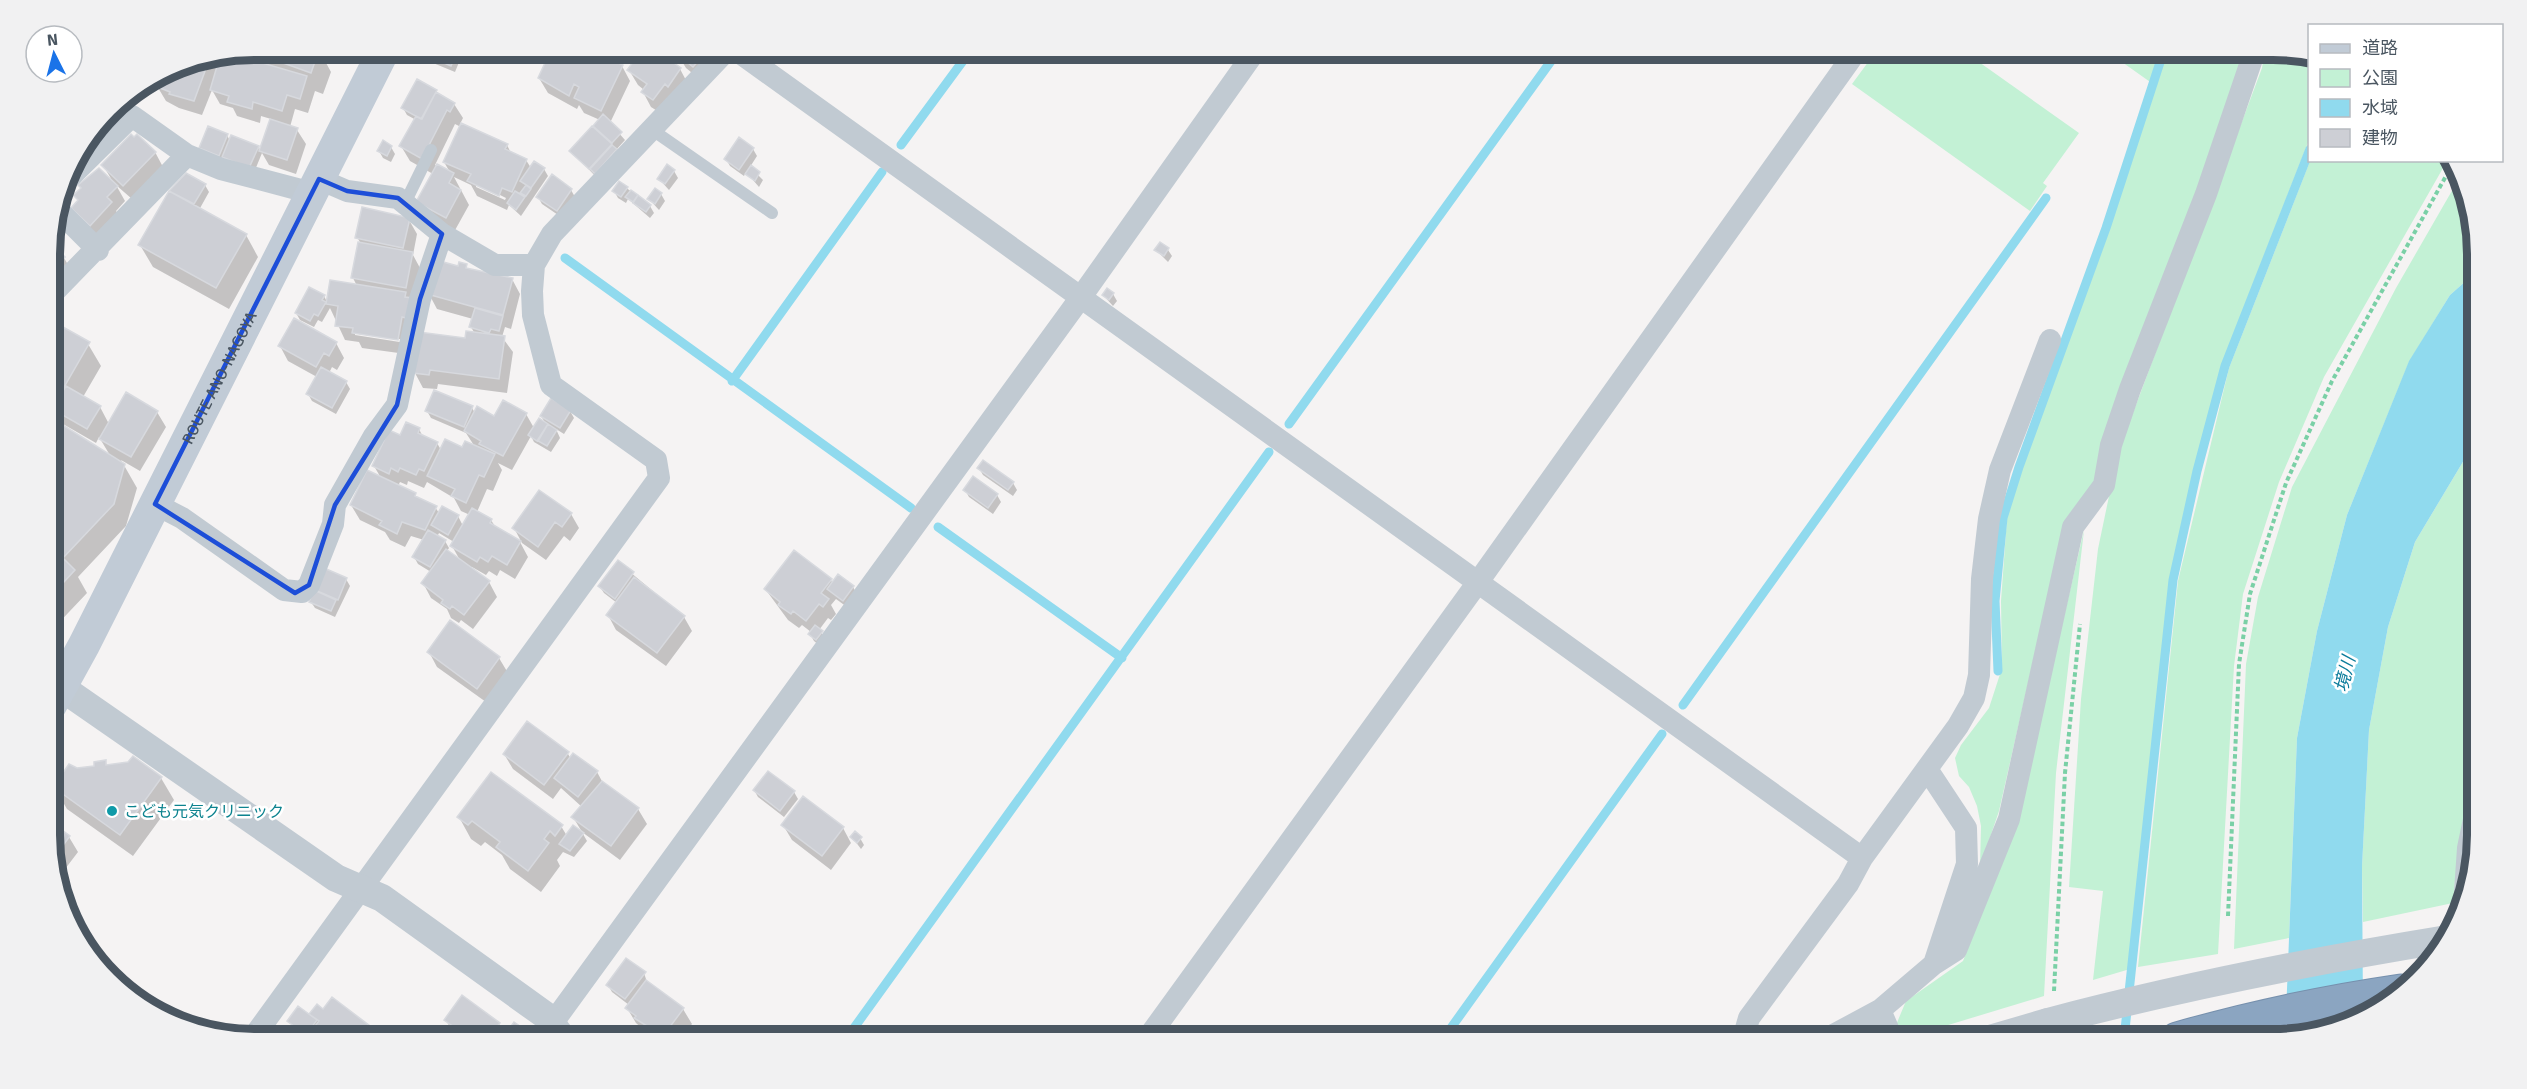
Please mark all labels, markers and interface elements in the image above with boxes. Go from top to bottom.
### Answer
north arrow [24,24,84,84]
legend [2308,24,2503,162]
text: N [46,30,59,51]
text: 道路 [2362,37,2398,59]
text: 公園 [2362,67,2398,89]
text: 水域 [2362,97,2398,119]
text: 建物 [2362,127,2398,149]
street label: ROUTE ANO-NAGOYA [178,308,262,448]
water label: 境川 [2330,652,2361,694]
place label: こども元気クリニック [124,802,284,822]
marker: こども元気クリニック [105,804,119,818]

